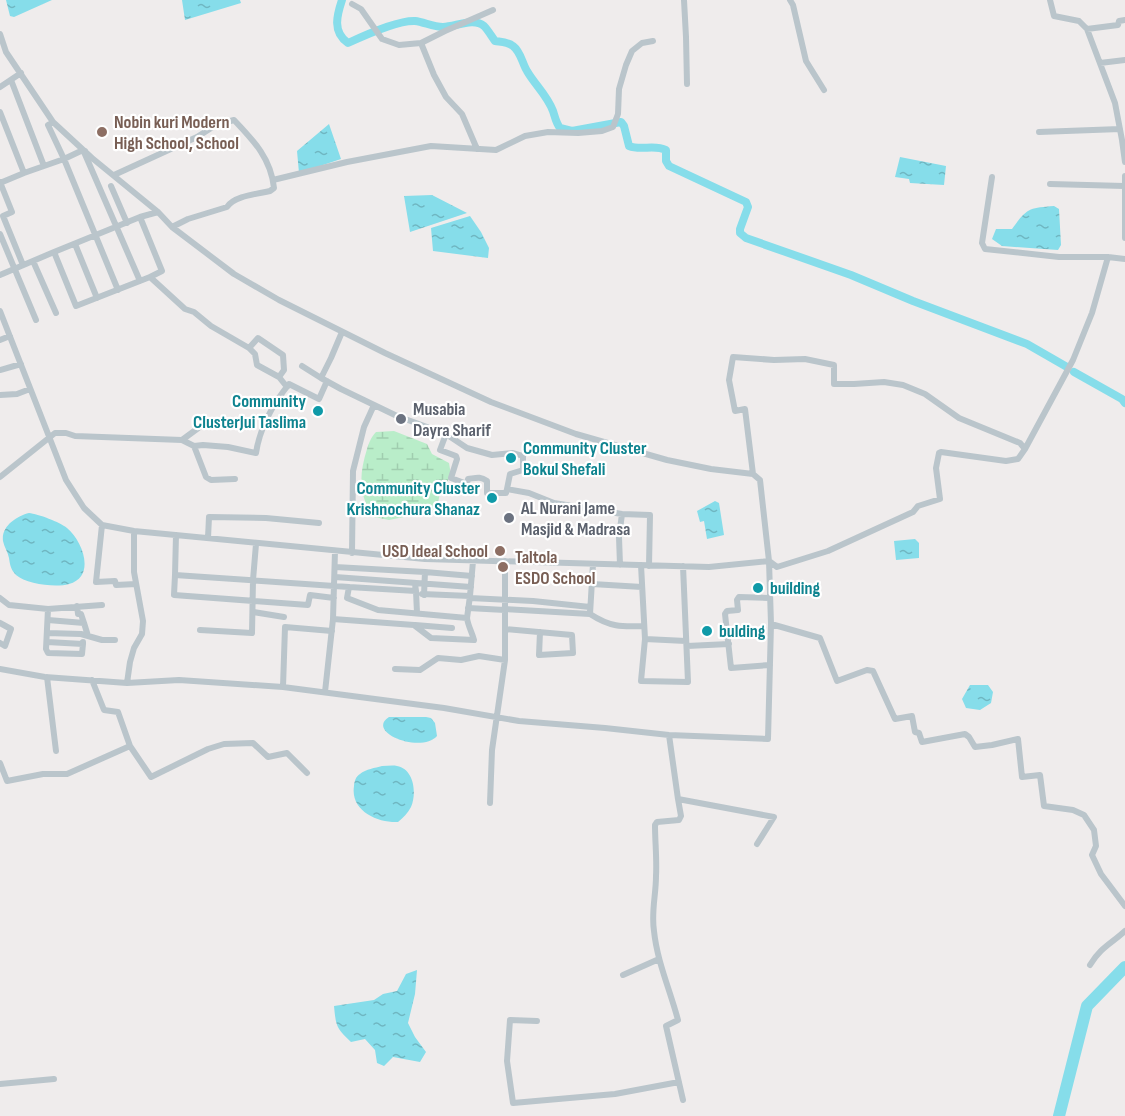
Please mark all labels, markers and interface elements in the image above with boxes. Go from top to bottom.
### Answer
place label: Nobin kuri Modern High School, School [114,112,239,154]
marker: Nobin kuri Modern High School, School [95,125,109,139]
place label: Community ClusterJui Taslima [193,391,306,433]
place label: Musabia Dayra Sharif [413,399,491,441]
marker: Community ClusterJui Taslima [311,404,325,418]
marker: Musabia Dayra Sharif [394,412,408,426]
place label: Community Cluster Bokul Shefali [523,438,647,480]
marker: Community Cluster Bokul Shefali [504,451,518,465]
place label: Community Cluster Krishnochura Shanaz [346,478,480,520]
marker: Community Cluster Krishnochura Shanaz [485,491,499,505]
place label: AL Nurani Jame Masjid & Madrasa [520,498,631,540]
marker: AL Nurani Jame Masjid & Madrasa [502,511,516,525]
place label: USD Ideal School [382,541,488,562]
marker: USD Ideal School [493,544,507,558]
place label: Taltola ESDO School [515,547,596,589]
marker: Taltola ESDO School [496,560,510,574]
place label: building [770,578,820,599]
marker: building [751,581,765,595]
place label: bulding [719,621,766,642]
marker: bulding [700,624,714,638]

